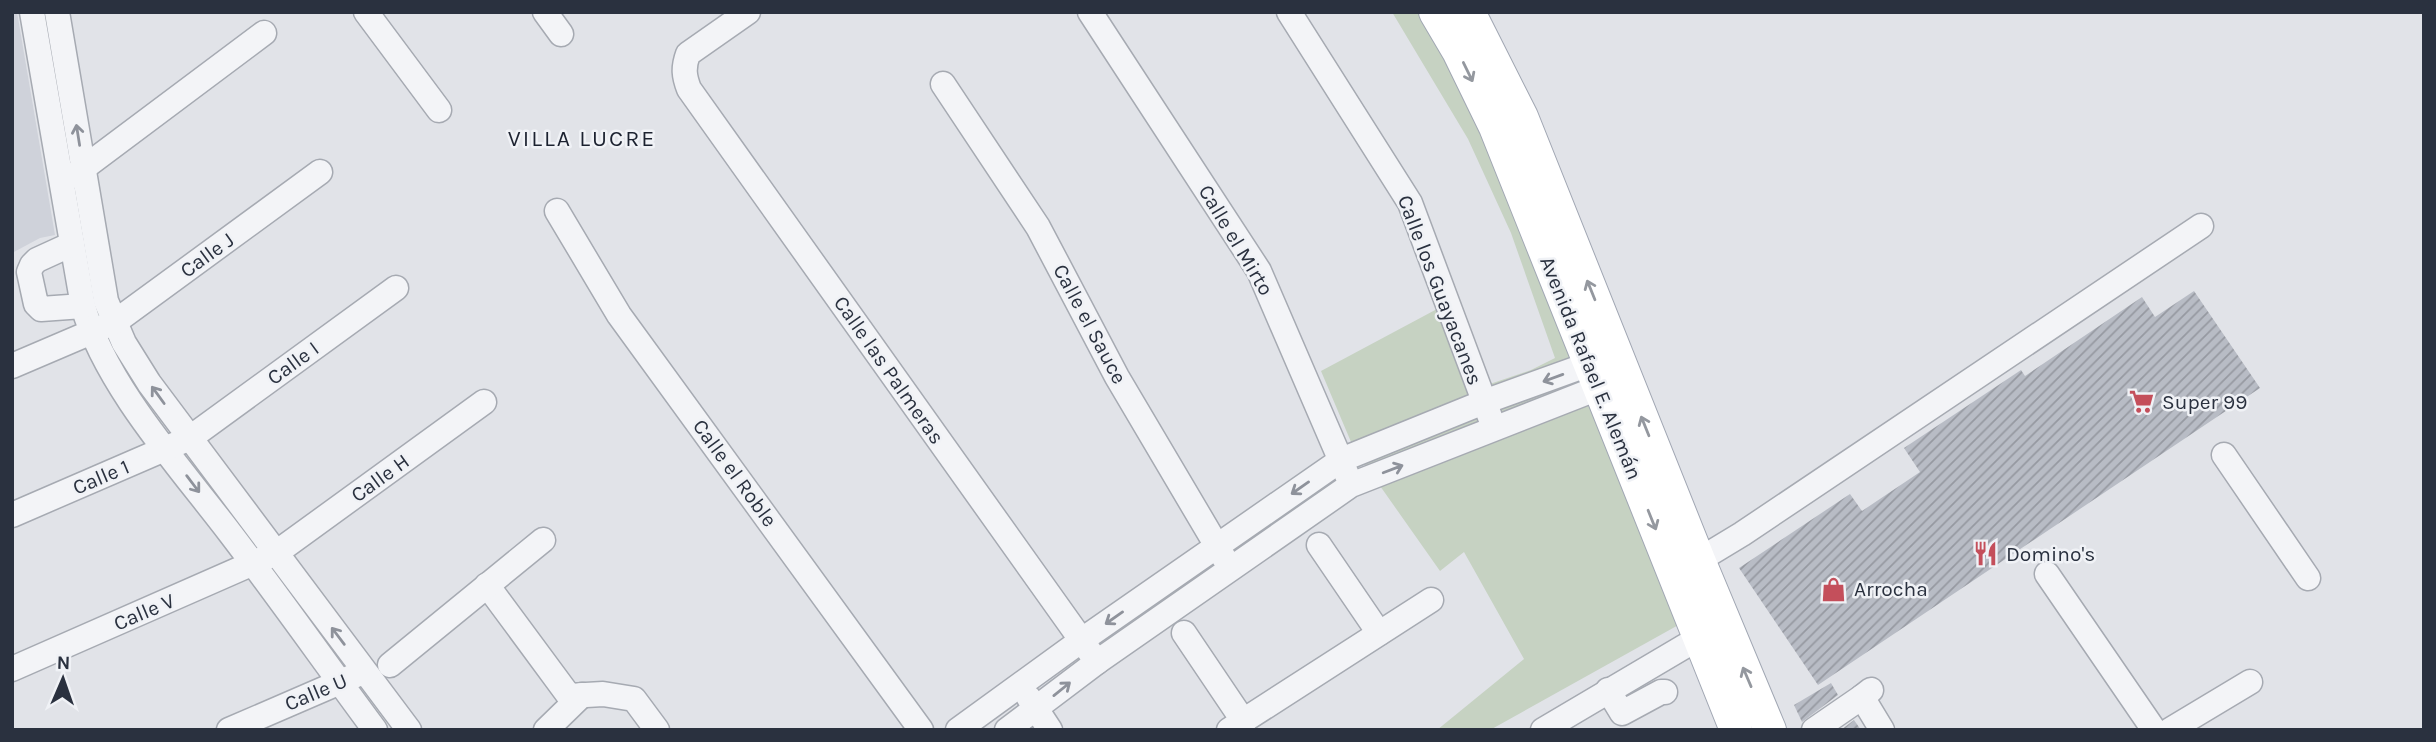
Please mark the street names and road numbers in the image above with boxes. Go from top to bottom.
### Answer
street label: Calle el Mirto [1194,180,1278,300]
street label: Calle los Guayacanes [1393,192,1487,388]
street label: Calle J [175,228,239,282]
street label: Avenida Rafael E. Alemán [1535,253,1647,483]
street label: Calle el Sauce [1048,260,1132,388]
street label: Calle las Palmeras [829,291,949,449]
street label: Calle I [263,336,323,390]
street label: Calle el Roble [688,415,782,531]
street label: Calle H [346,449,414,507]
street label: Calle 1 [69,454,133,500]
street label: Calle V [110,588,178,636]
street label: Calle U [281,668,351,716]

